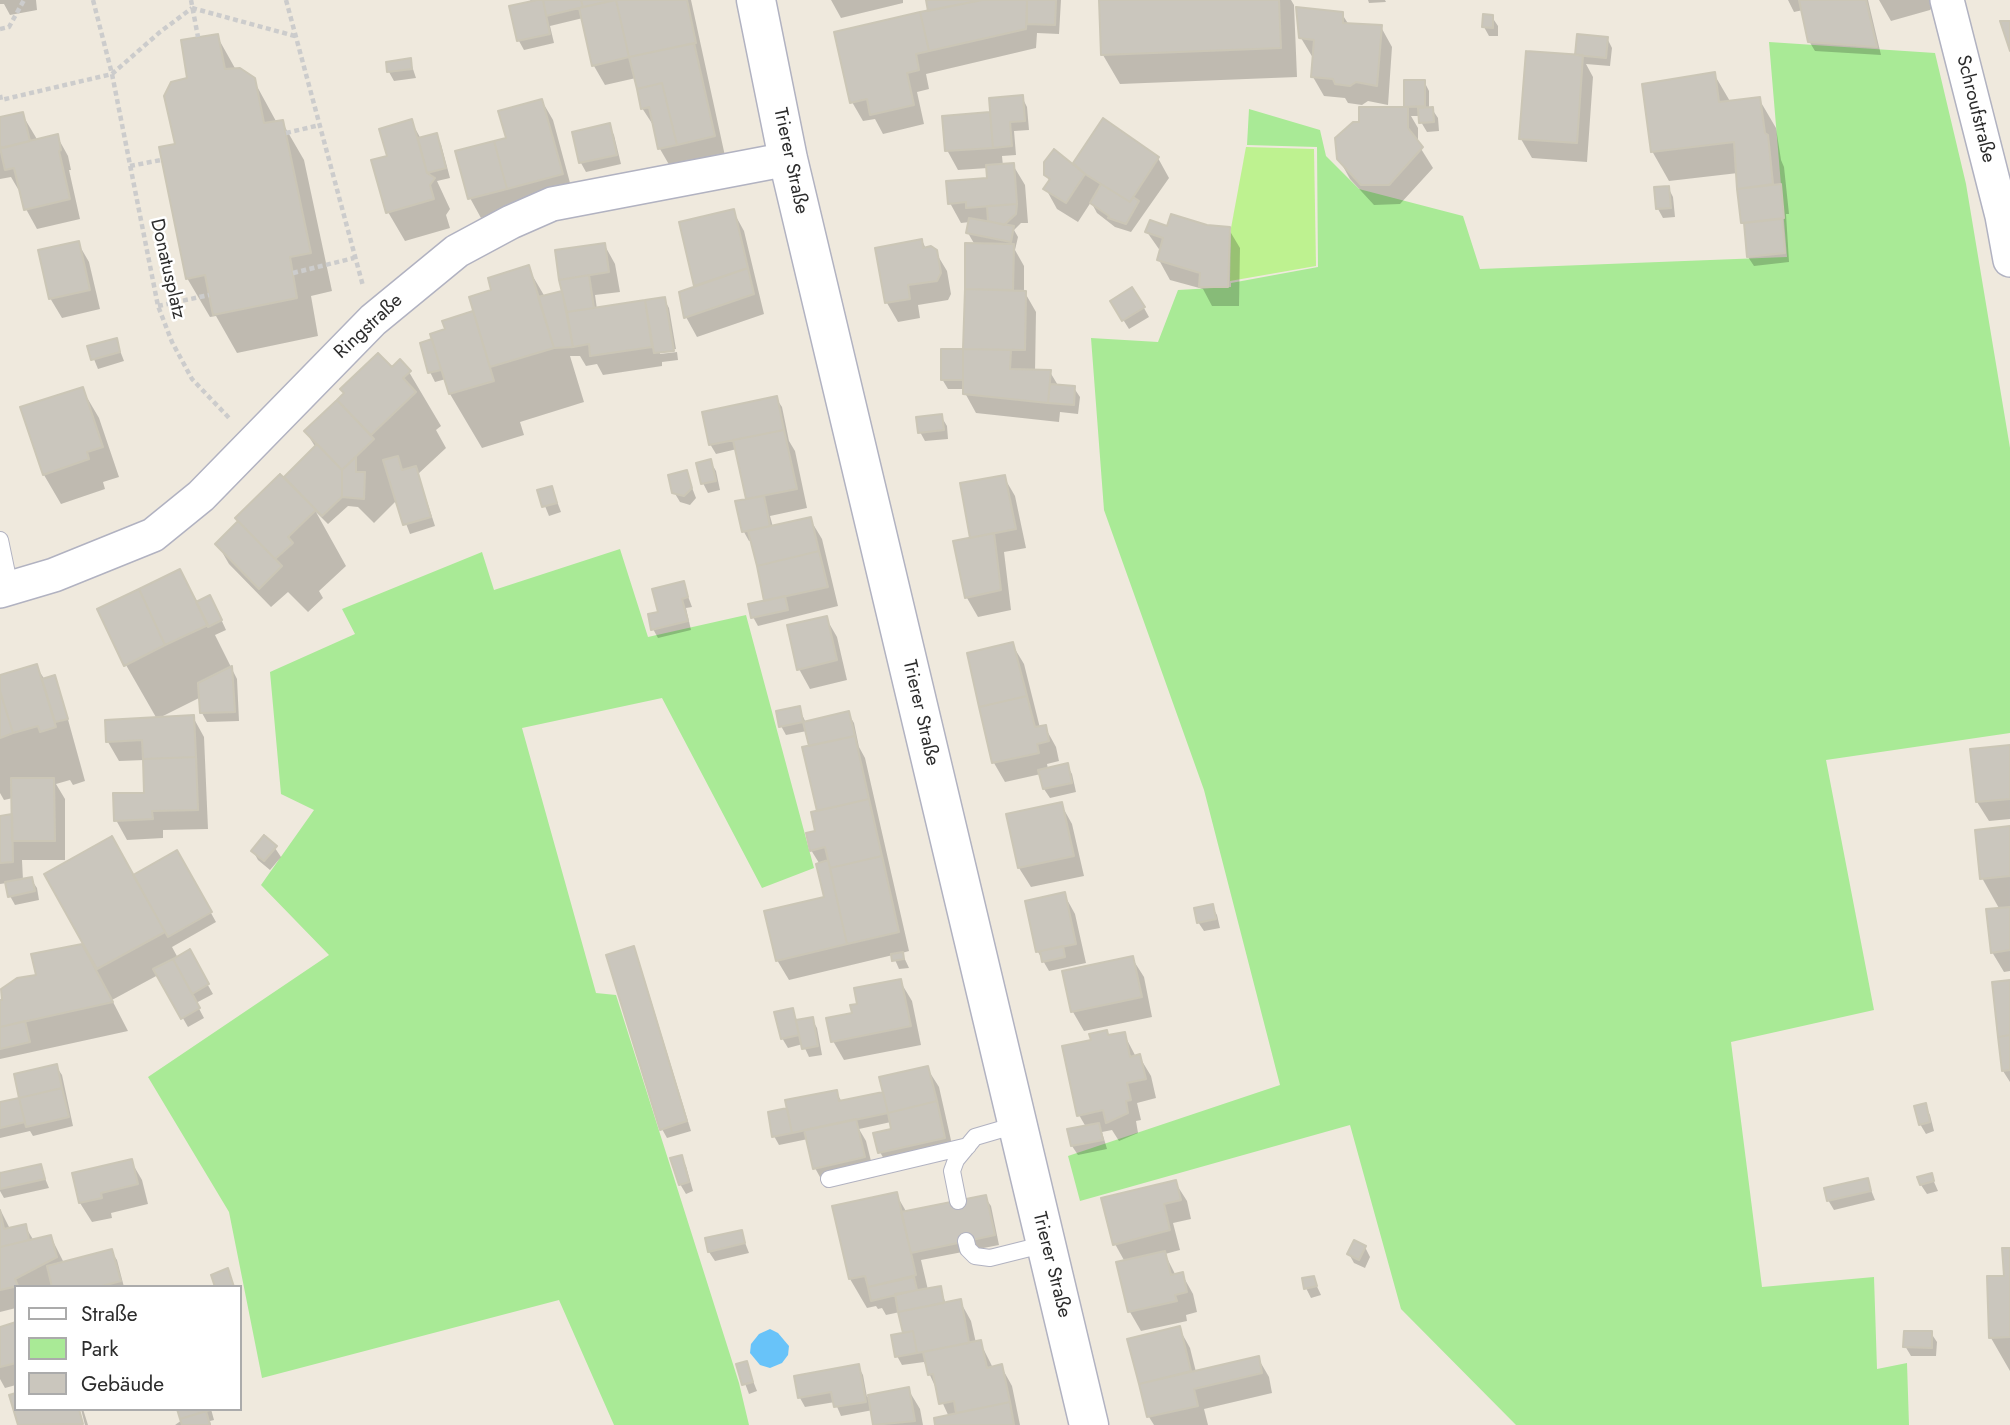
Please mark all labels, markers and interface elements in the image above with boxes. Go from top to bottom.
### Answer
street label: Schroufstraße [1951,53,1999,165]
street label: Trierer Straße [768,106,812,216]
street label: Donatusplatz [144,217,190,321]
street label: Ringstraße [330,290,408,364]
street label: Trierer Straße [897,658,943,768]
street label: Trierer Straße [1027,1210,1075,1320]
legend [14,1285,242,1411]
text: Straße [81,1299,138,1329]
text: Park [81,1334,118,1364]
text: Gebäude [81,1369,164,1399]

